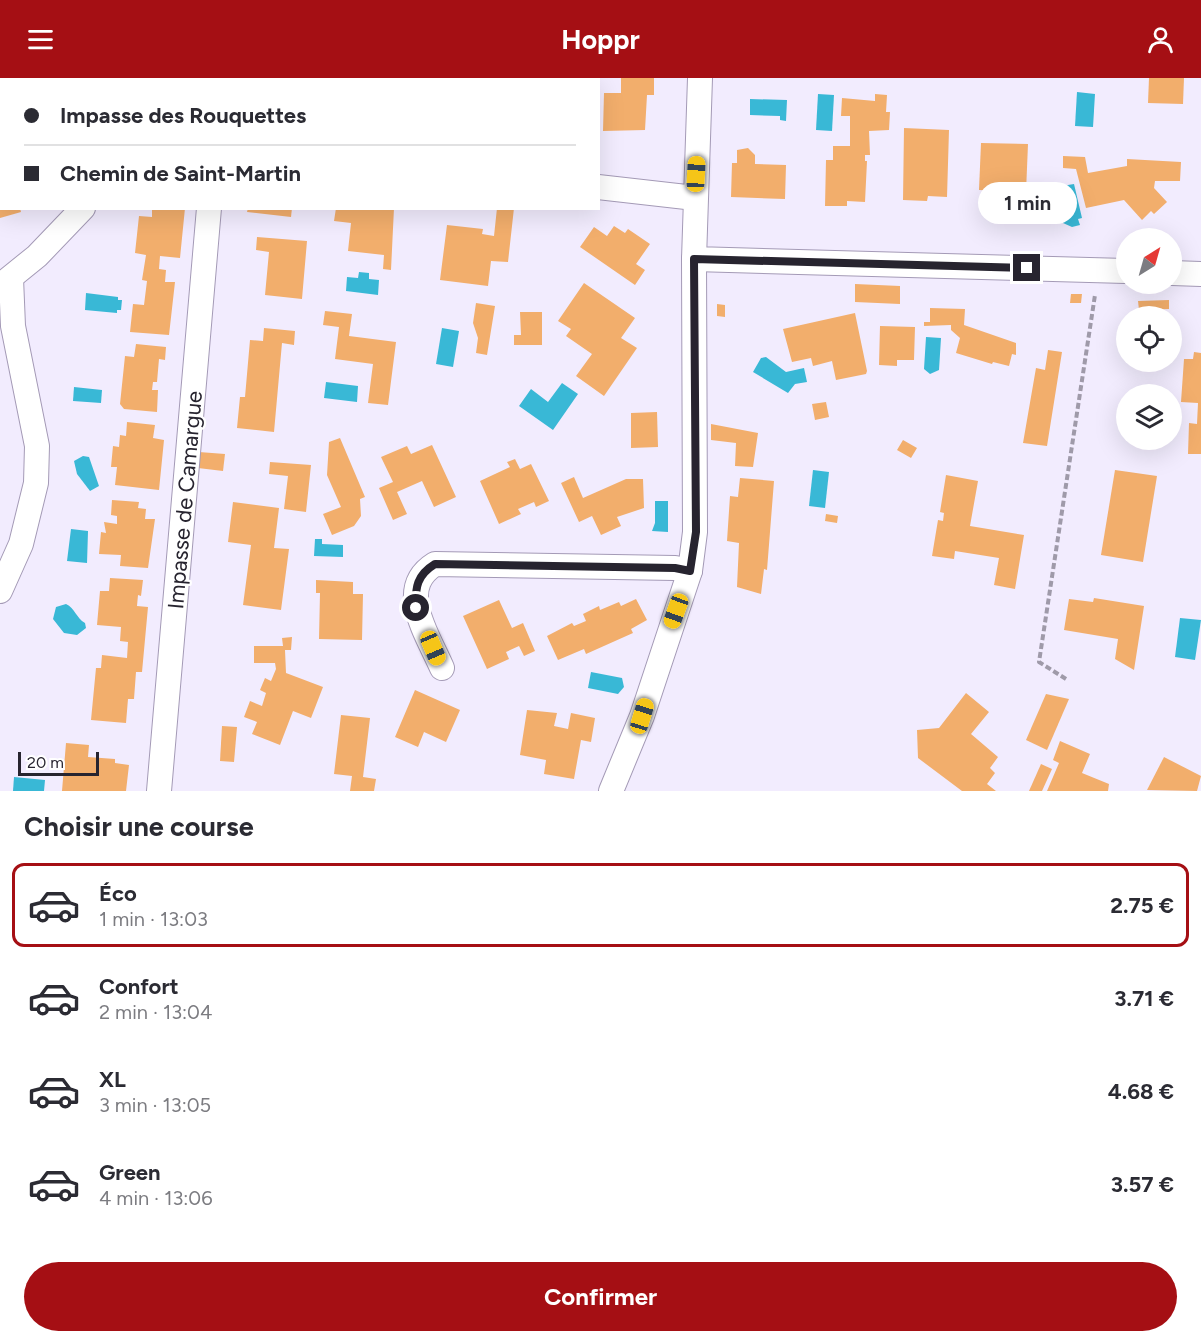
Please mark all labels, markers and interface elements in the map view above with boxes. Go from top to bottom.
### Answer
icon: menu [24,23,57,56]
text: Hoppr [561,23,640,56]
icon: person [1144,23,1177,56]
text: Impasse des Rouquettes [60,102,306,129]
car [686,156,706,192]
text: Chemin de Saint-Martin [60,160,301,187]
callout: 1 min [978,181,1076,223]
text: 1 min [1004,191,1051,215]
north arrow [1116,228,1182,294]
map controls [1116,228,1182,450]
route end [1013,254,1040,281]
button: locate [1116,306,1182,372]
button: layers [1116,384,1182,450]
street label: Impasse de Camargue [162,390,208,610]
car [661,591,691,631]
route start [402,594,429,621]
car [418,628,448,668]
car [628,696,656,736]
scale bar [18,749,99,776]
text: 20 m [27,753,64,772]
text: Choisir une course [24,810,254,843]
icon: car [27,878,81,932]
text: Éco [99,880,137,907]
text: 2.75 € [1110,892,1174,919]
text: 1 min · 13:03 [99,907,208,931]
icon: car [27,971,81,1025]
text: Confort [99,973,179,1000]
text: 3.71 € [1114,985,1174,1012]
text: 2 min · 13:04 [99,1000,212,1024]
icon: car [27,1064,81,1118]
text: XL [99,1066,126,1093]
text: 4.68 € [1108,1078,1174,1105]
text: 3 min · 13:05 [99,1093,211,1117]
icon: car [27,1157,81,1211]
text: Green [99,1159,161,1186]
text: 3.57 € [1111,1171,1174,1198]
text: 4 min · 13:06 [99,1186,212,1210]
button: Confirmer [24,1262,1177,1331]

